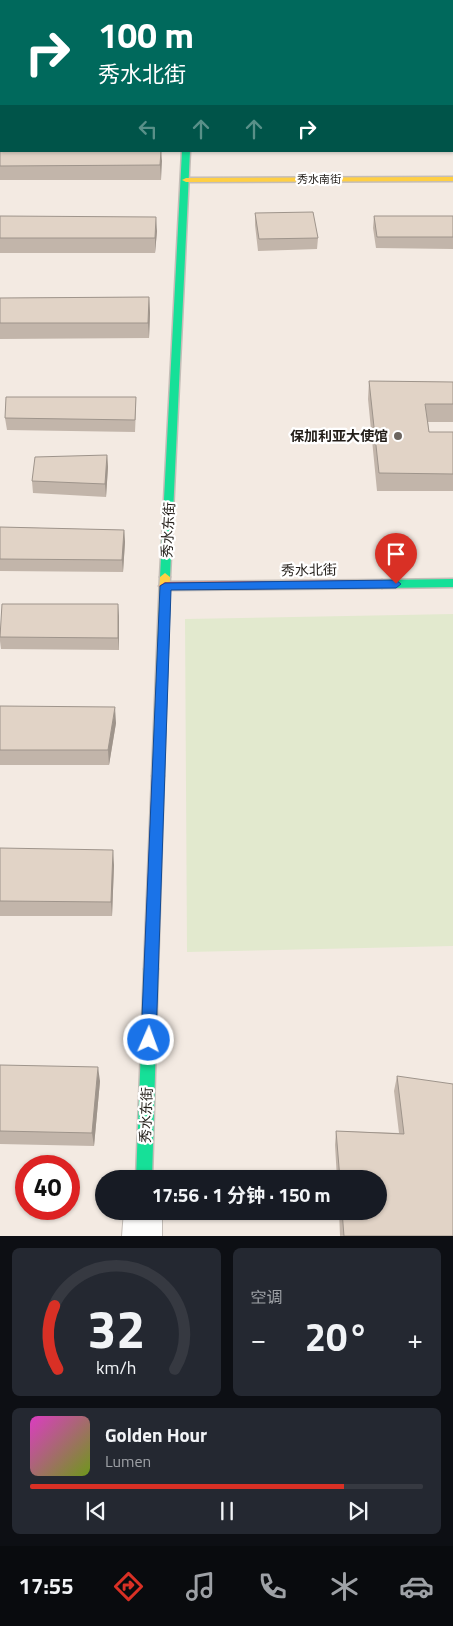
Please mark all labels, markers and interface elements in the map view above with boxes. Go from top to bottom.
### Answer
text: 100 m [98,8,194,62]
icon: right [15,20,80,85]
text: 秀水北街 [98,57,186,91]
icon: left [134,115,162,143]
icon: ahead [187,115,215,143]
icon: ahead [240,115,268,143]
icon: right [293,115,321,143]
street label: 秀水南街 [297,171,341,187]
place label: 保加利亚大使馆 [290,425,388,446]
marker: 保加利亚大使馆 [392,430,404,442]
street label: 秀水东街 [156,501,179,558]
pin [375,533,417,584]
icon: arrive [382,540,410,568]
street label: 秀水北街 [281,559,337,580]
position arrow [122,1013,174,1065]
street label: 秀水东街 [134,1087,157,1143]
speed limit sign: 40 [15,1155,80,1220]
text: 17:56 · 1 分钟 · 150 m [152,1180,330,1209]
text: 空调 [251,1285,283,1309]
text: 32 [87,1289,145,1368]
text: 20° [305,1308,369,1366]
text: − [251,1317,266,1360]
text: + [407,1317,423,1360]
text: km/h [96,1354,136,1381]
text: Golden Hour [105,1420,207,1449]
text: Lumen [105,1449,151,1473]
icon: previous [82,1497,110,1525]
icon: pause [213,1497,241,1525]
icon: next [344,1497,372,1525]
text: 17:55 [19,1569,74,1603]
icon: directions [111,1569,146,1604]
icon: music [183,1569,218,1604]
icon: phone [255,1569,290,1604]
icon: climate [327,1569,362,1604]
icon: car [399,1569,434,1604]

